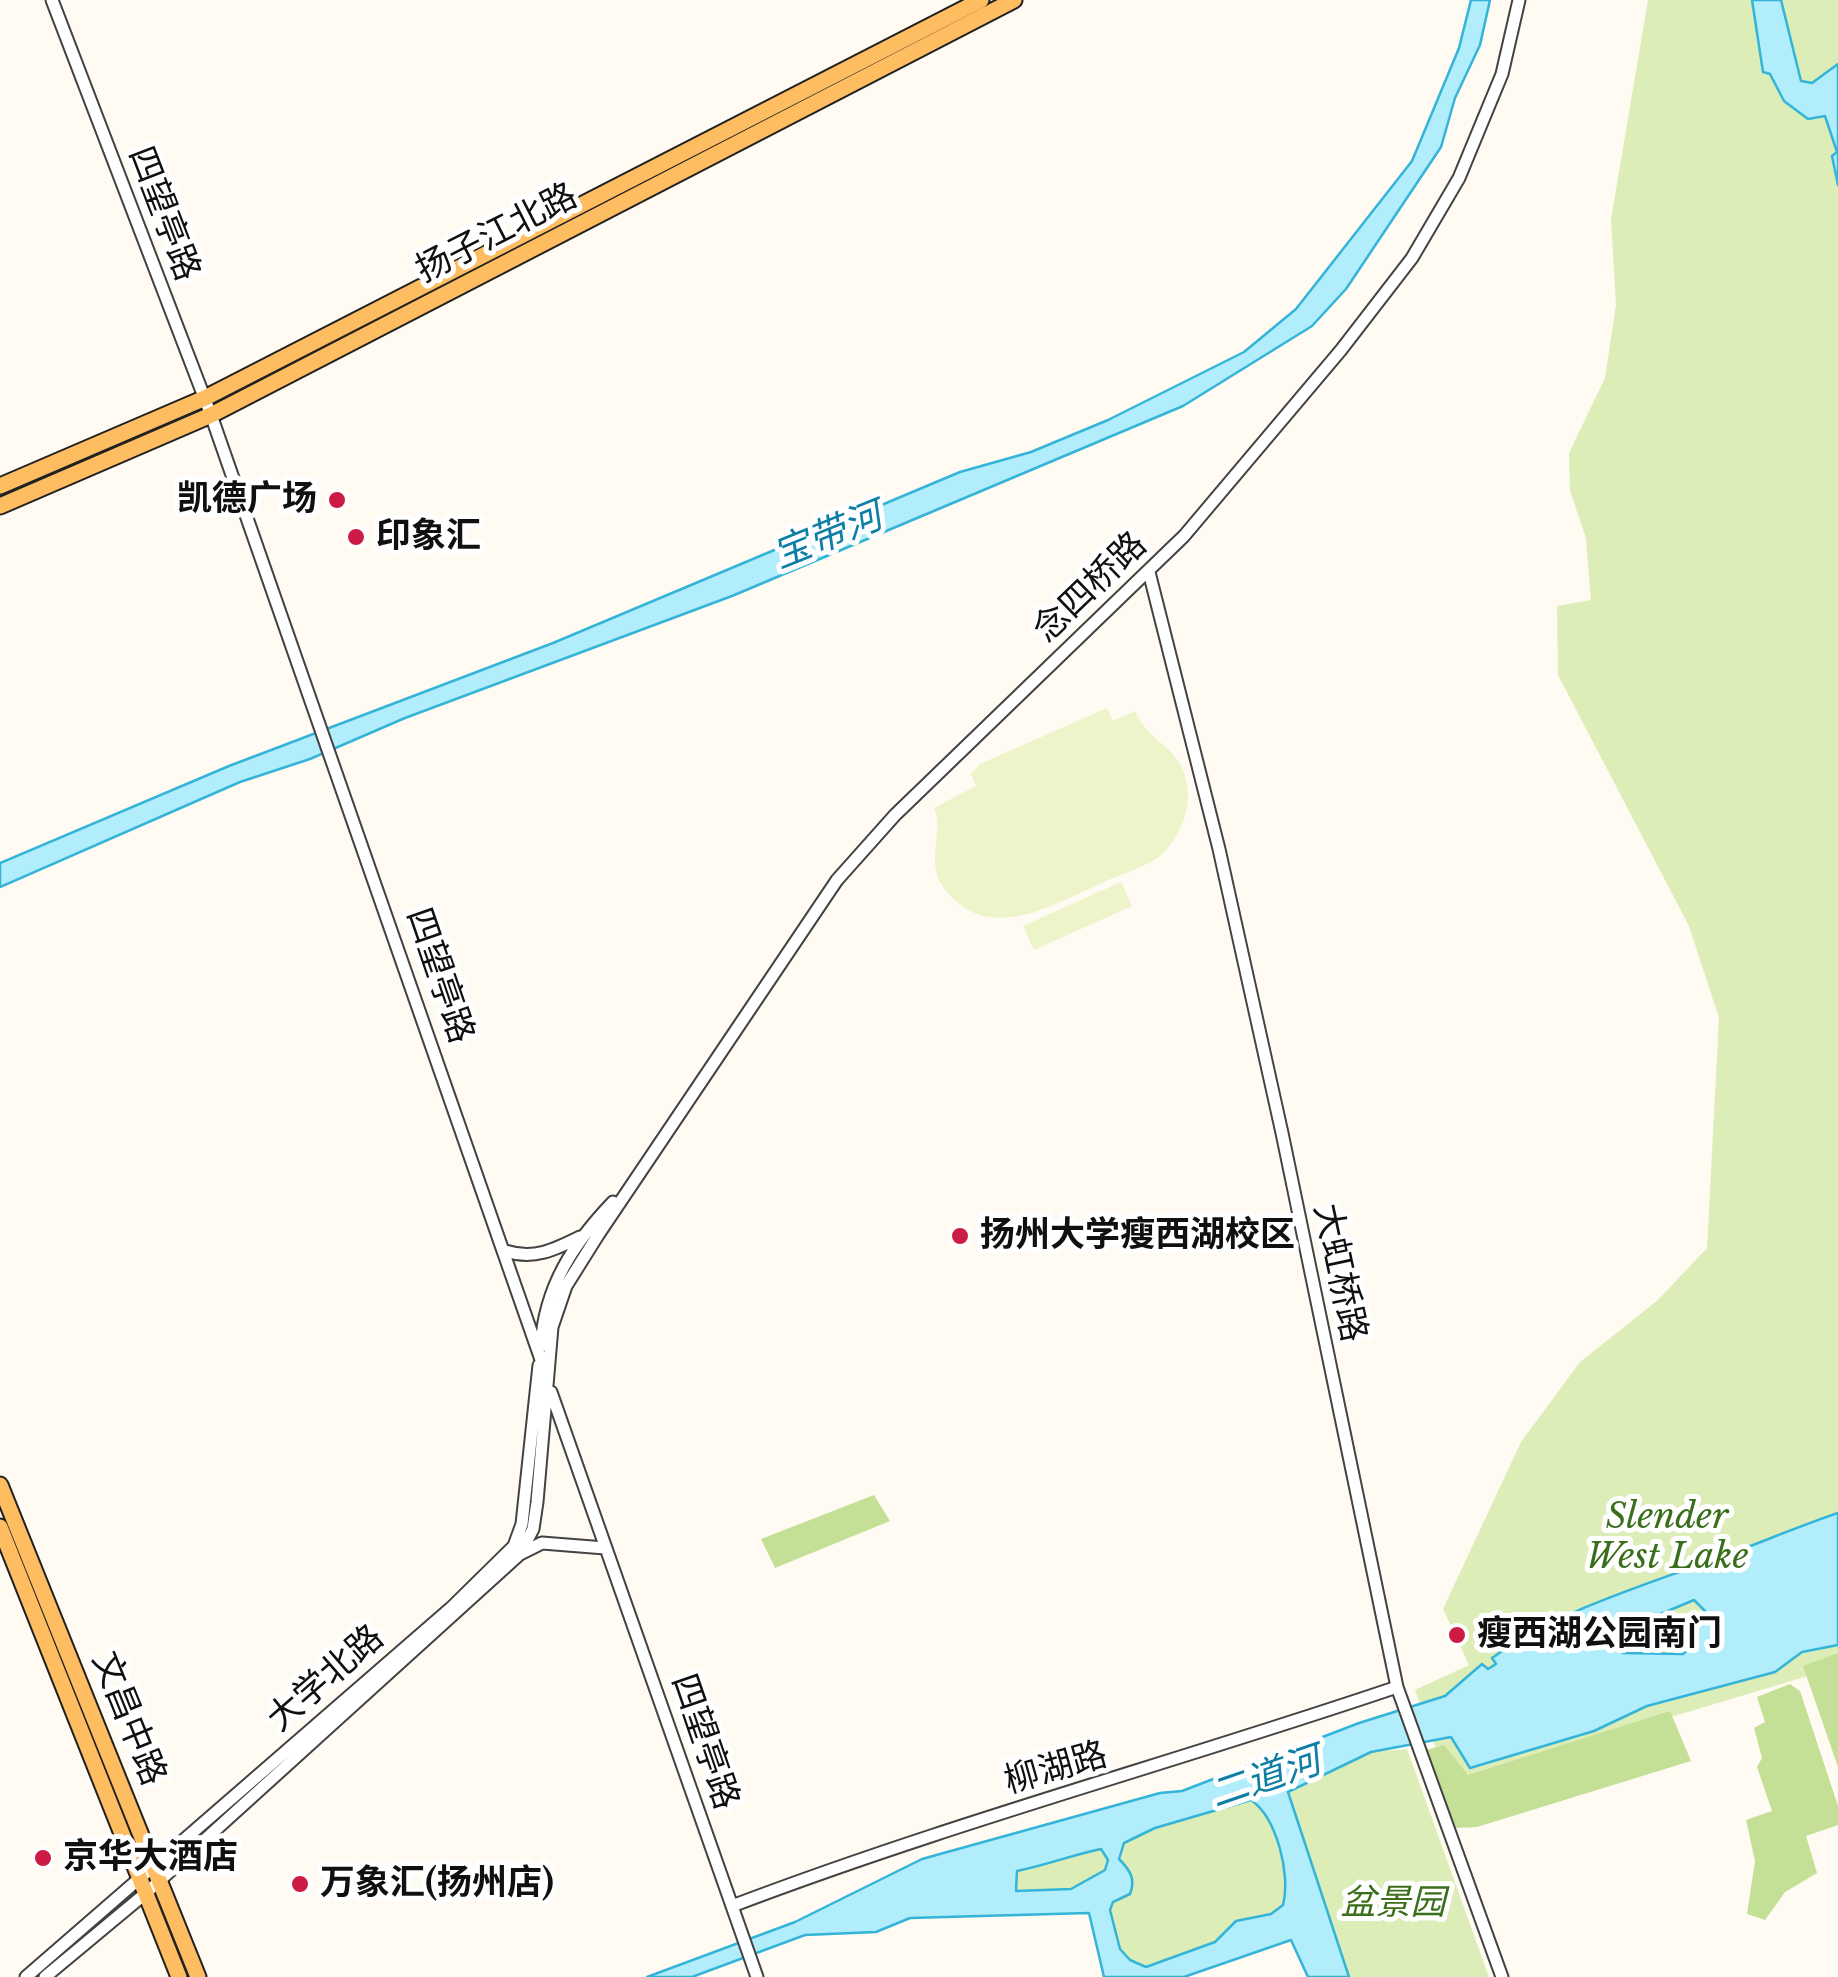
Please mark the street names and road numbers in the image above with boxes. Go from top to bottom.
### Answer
street label: 四望亭路 [118,141,208,287]
street label: 扬子江北路 [410,176,584,292]
street label: 念四桥路 [1026,524,1156,652]
street label: 四望亭路 [396,903,482,1049]
street label: 大虹桥路 [1304,1200,1374,1346]
street label: 大学北路 [259,1617,393,1741]
street label: 文昌中路 [82,1646,174,1792]
street label: 四望亭路 [661,1669,747,1815]
street label: 柳湖路 [1000,1734,1112,1804]

